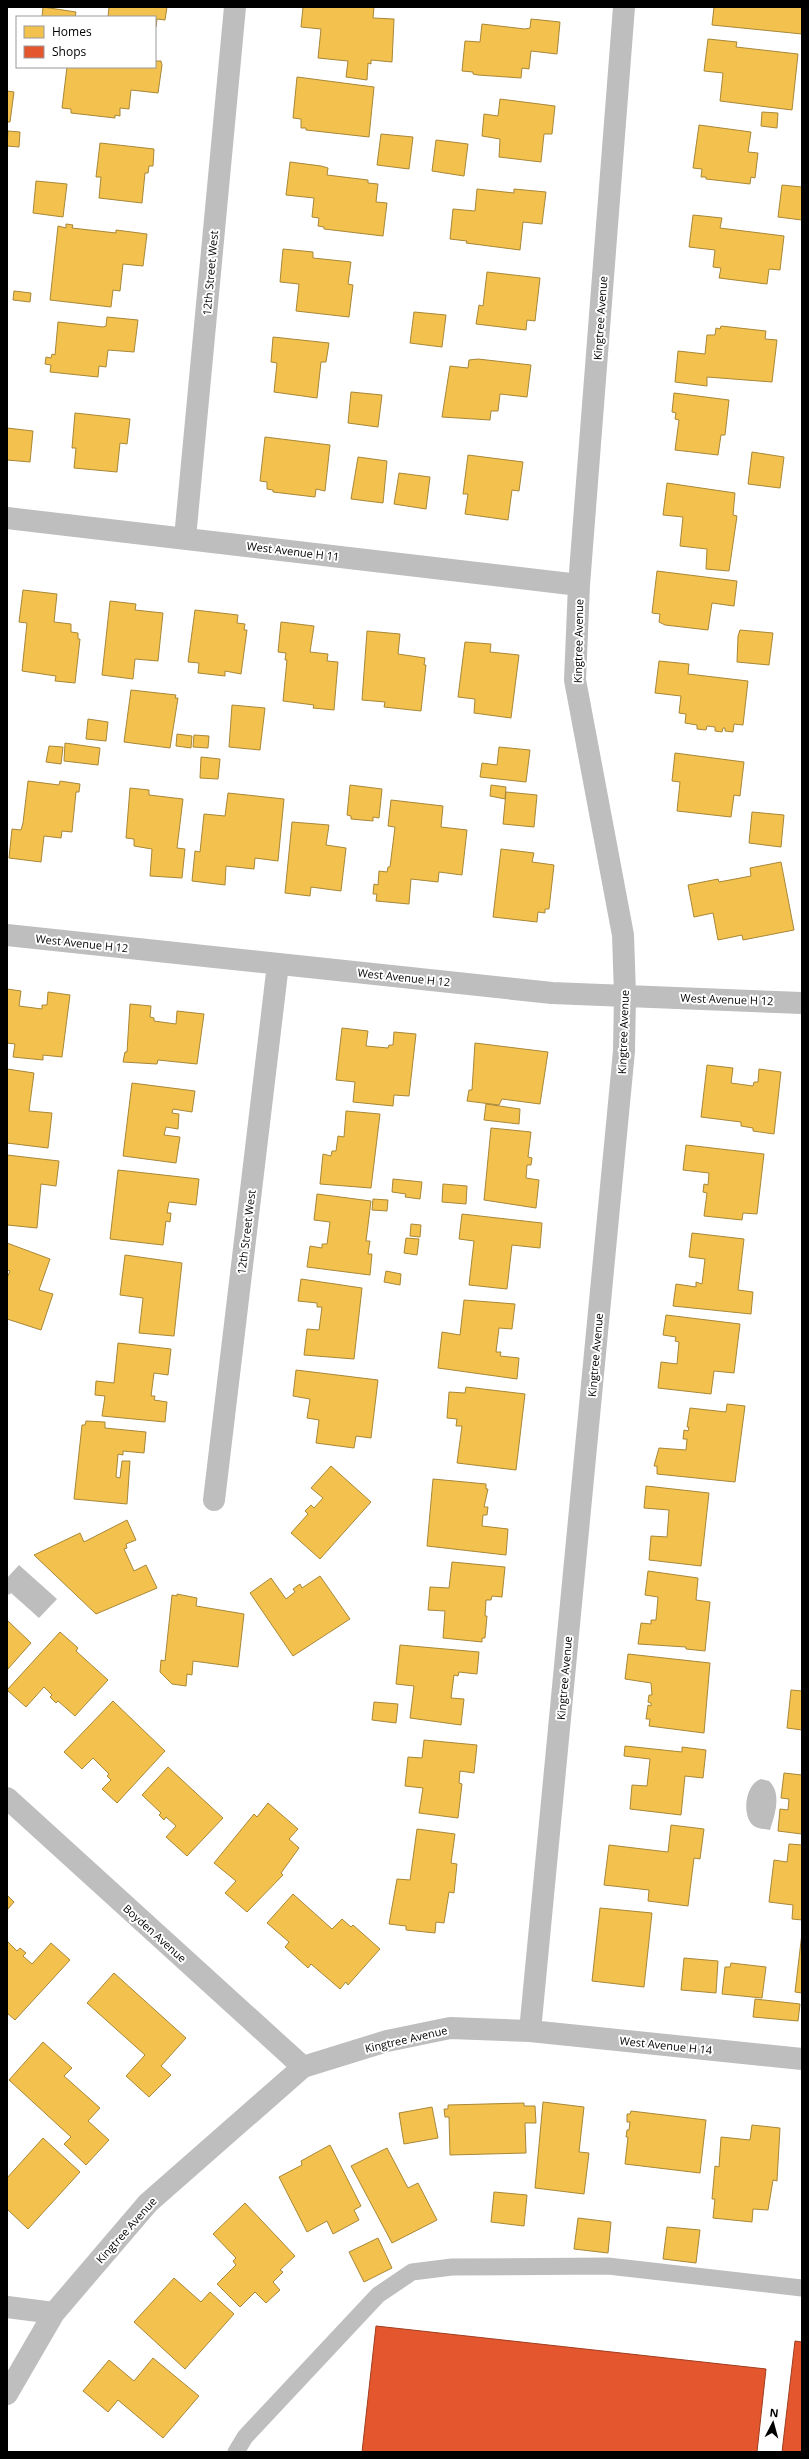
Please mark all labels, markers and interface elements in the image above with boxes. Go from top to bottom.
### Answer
legend [16,16,156,68]
text: Homes [52,23,92,40]
text: Shops [52,43,87,60]
street label: 12th Street West [199,230,221,316]
street label: Kingtree Avenue [590,276,610,360]
street label: West Avenue H 11 [246,538,340,564]
street label: Kingtree Avenue [570,599,586,683]
street label: West Avenue H 12 [35,931,129,955]
street label: West Avenue H 12 [357,965,451,989]
street label: Kingtree Avenue [614,990,632,1074]
street label: West Avenue H 12 [680,990,774,1008]
street label: 12th Street West [233,1189,259,1275]
street label: Kingtree Avenue [584,1312,606,1398]
street label: Kingtree Avenue [553,1635,575,1721]
street label: Boyden Avenue [120,1901,190,1965]
street label: Kingtree Avenue [363,2022,449,2056]
street label: West Avenue H 14 [619,2033,714,2057]
street label: Kingtree Avenue [92,2194,160,2266]
north arrow [753,2403,793,2443]
text: N [769,2405,779,2420]

